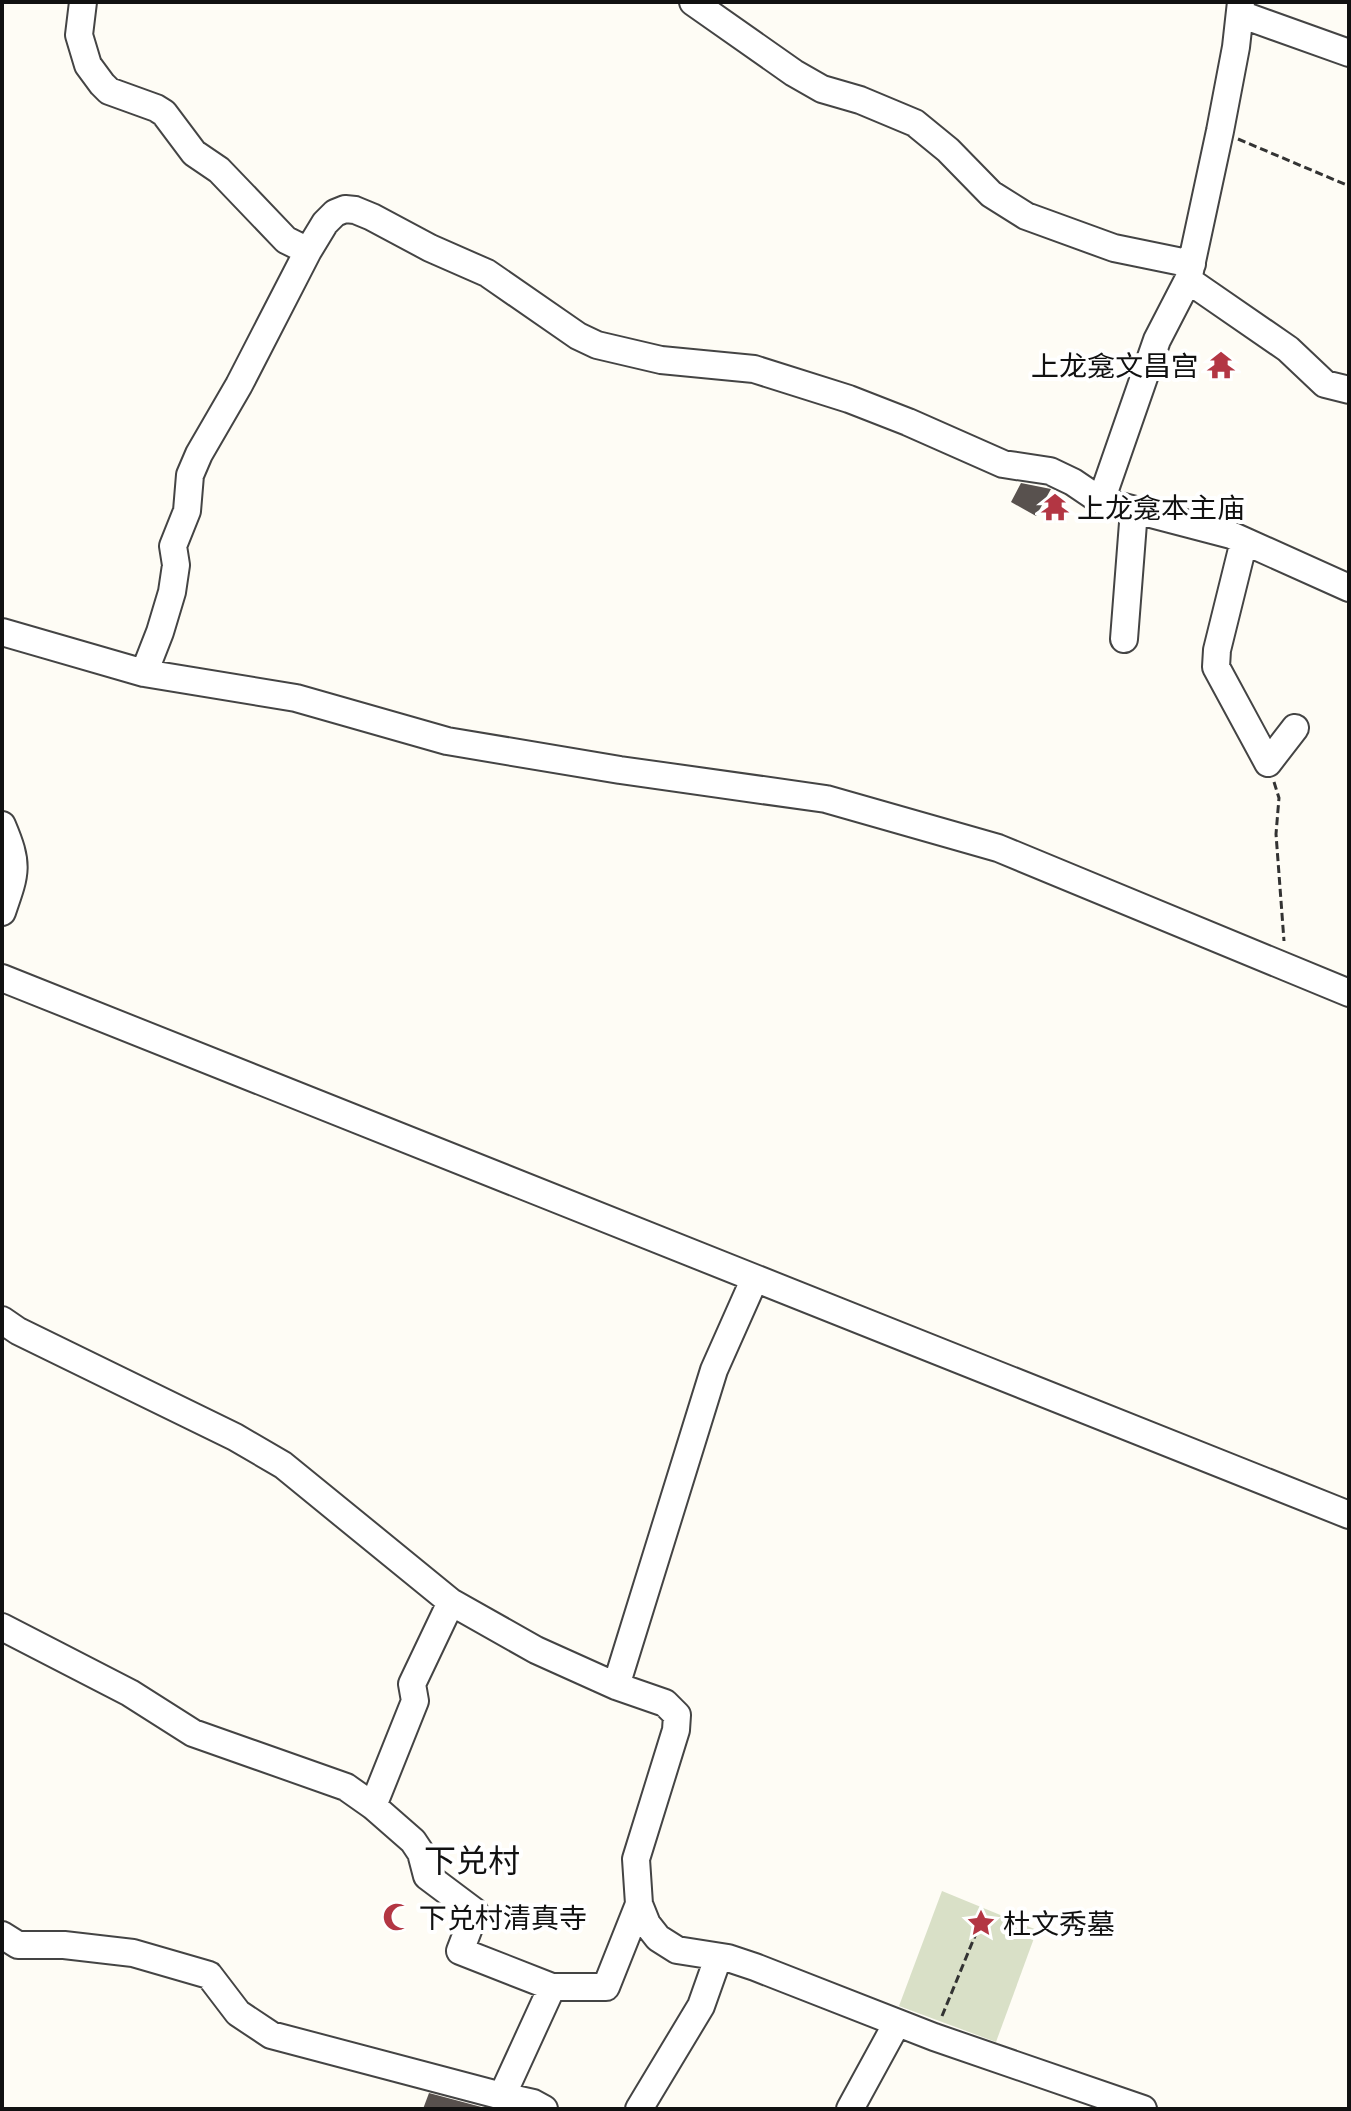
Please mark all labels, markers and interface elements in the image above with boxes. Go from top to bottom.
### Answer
place label: 上龙龛文昌宫 [1031,346,1199,384]
temple icon: 上龙龛文昌宫 [1206,350,1236,380]
place label: 上龙龛本主庙 [1077,488,1245,526]
temple icon: 上龙龛本主庙 [1040,492,1070,522]
district label: 下兑村 [424,1838,520,1881]
place label: 下兑村清真寺 [419,1898,587,1936]
mosque icon: 下兑村清真寺 [382,1902,412,1932]
place label: 杜文秀墓 [1003,1904,1115,1942]
place icon: 杜文秀墓 [966,1908,996,1938]

